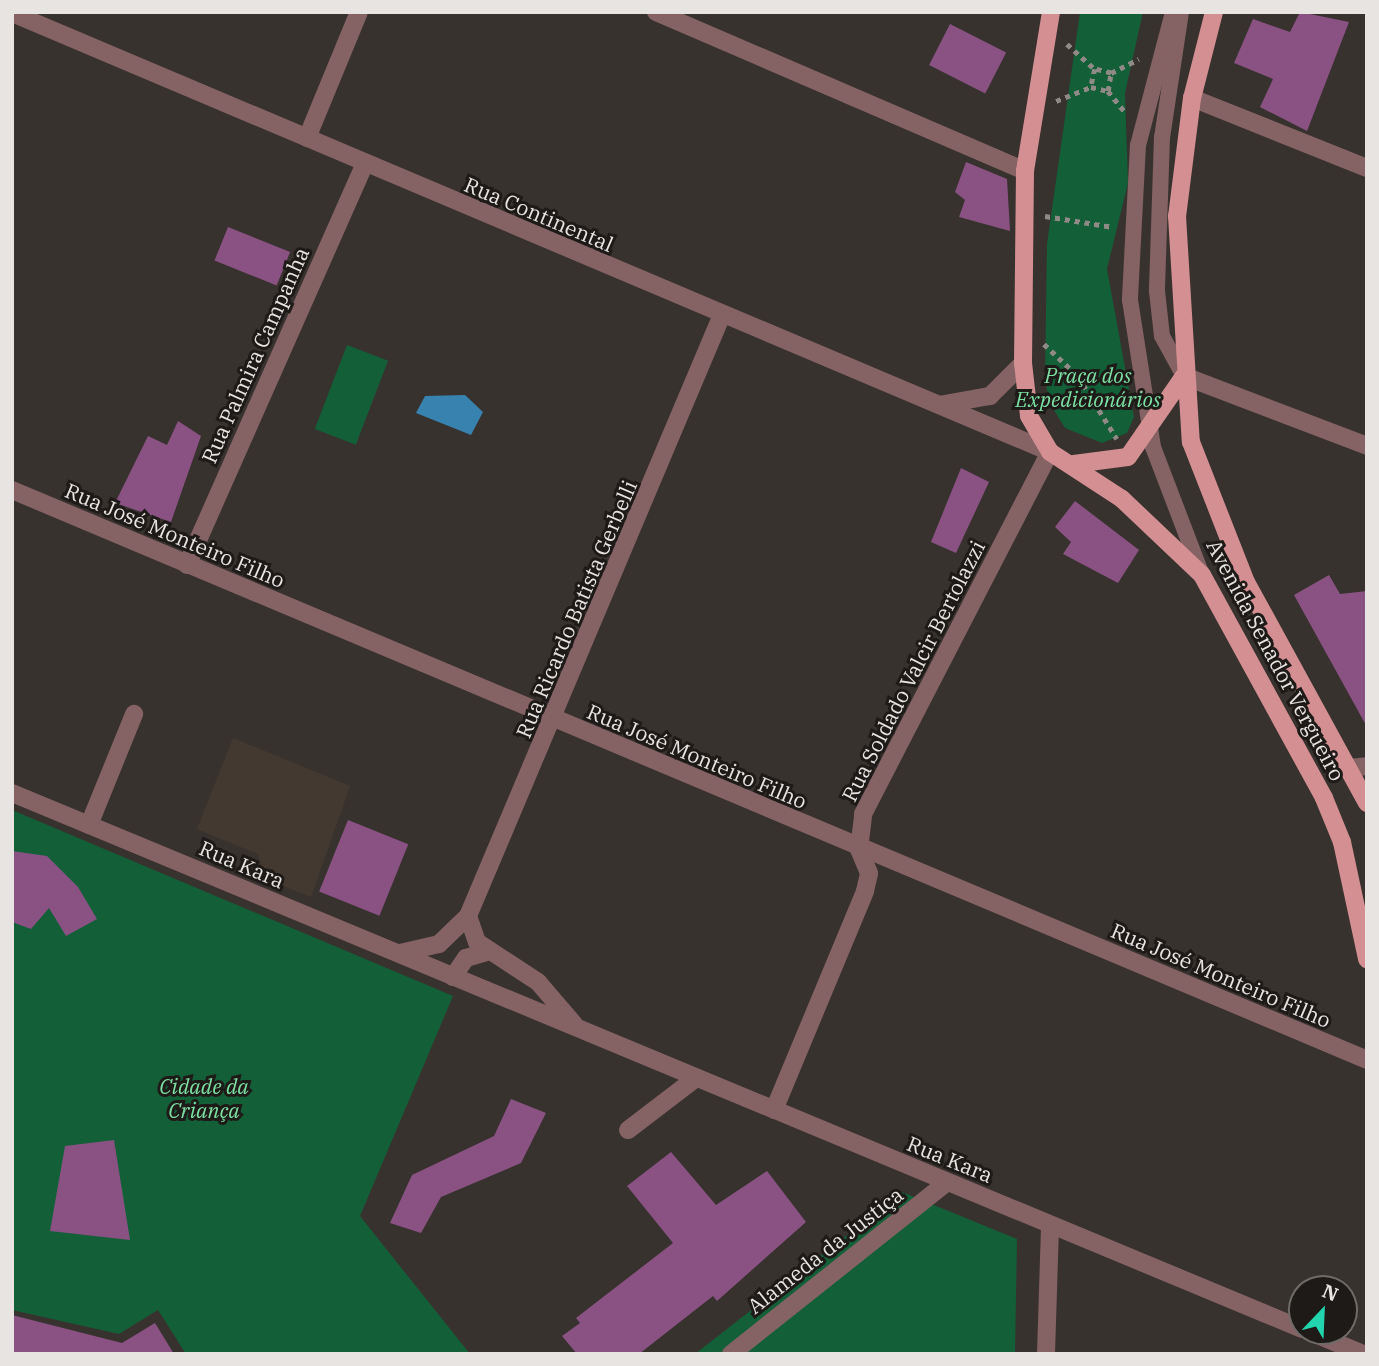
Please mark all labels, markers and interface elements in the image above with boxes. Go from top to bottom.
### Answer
street label: Rua Continental [461,171,617,257]
street label: Rua Palmira Campanha [196,243,314,467]
park label: Praça dos Expedicionários [1015,362,1161,412]
street label: Rua Ricardo Batista Gerbelli [510,476,642,742]
street label: Rua José Monteiro Filho [61,477,289,593]
street label: Avenida Senador Vergueiro [1202,535,1350,785]
street label: Rua Soldado Valcir Bertolazzi [836,536,990,806]
street label: Rua José Monteiro Filho [583,698,811,814]
street label: Rua Kara [196,835,288,893]
street label: Rua José Monteiro Filho [1107,917,1335,1033]
park label: Cidade da Criança [159,1073,249,1123]
street label: Rua Kara [904,1130,996,1188]
street label: Alameda da Justiça [742,1181,908,1319]
north arrow [1288,1275,1358,1345]
text: N [1319,1279,1342,1306]

